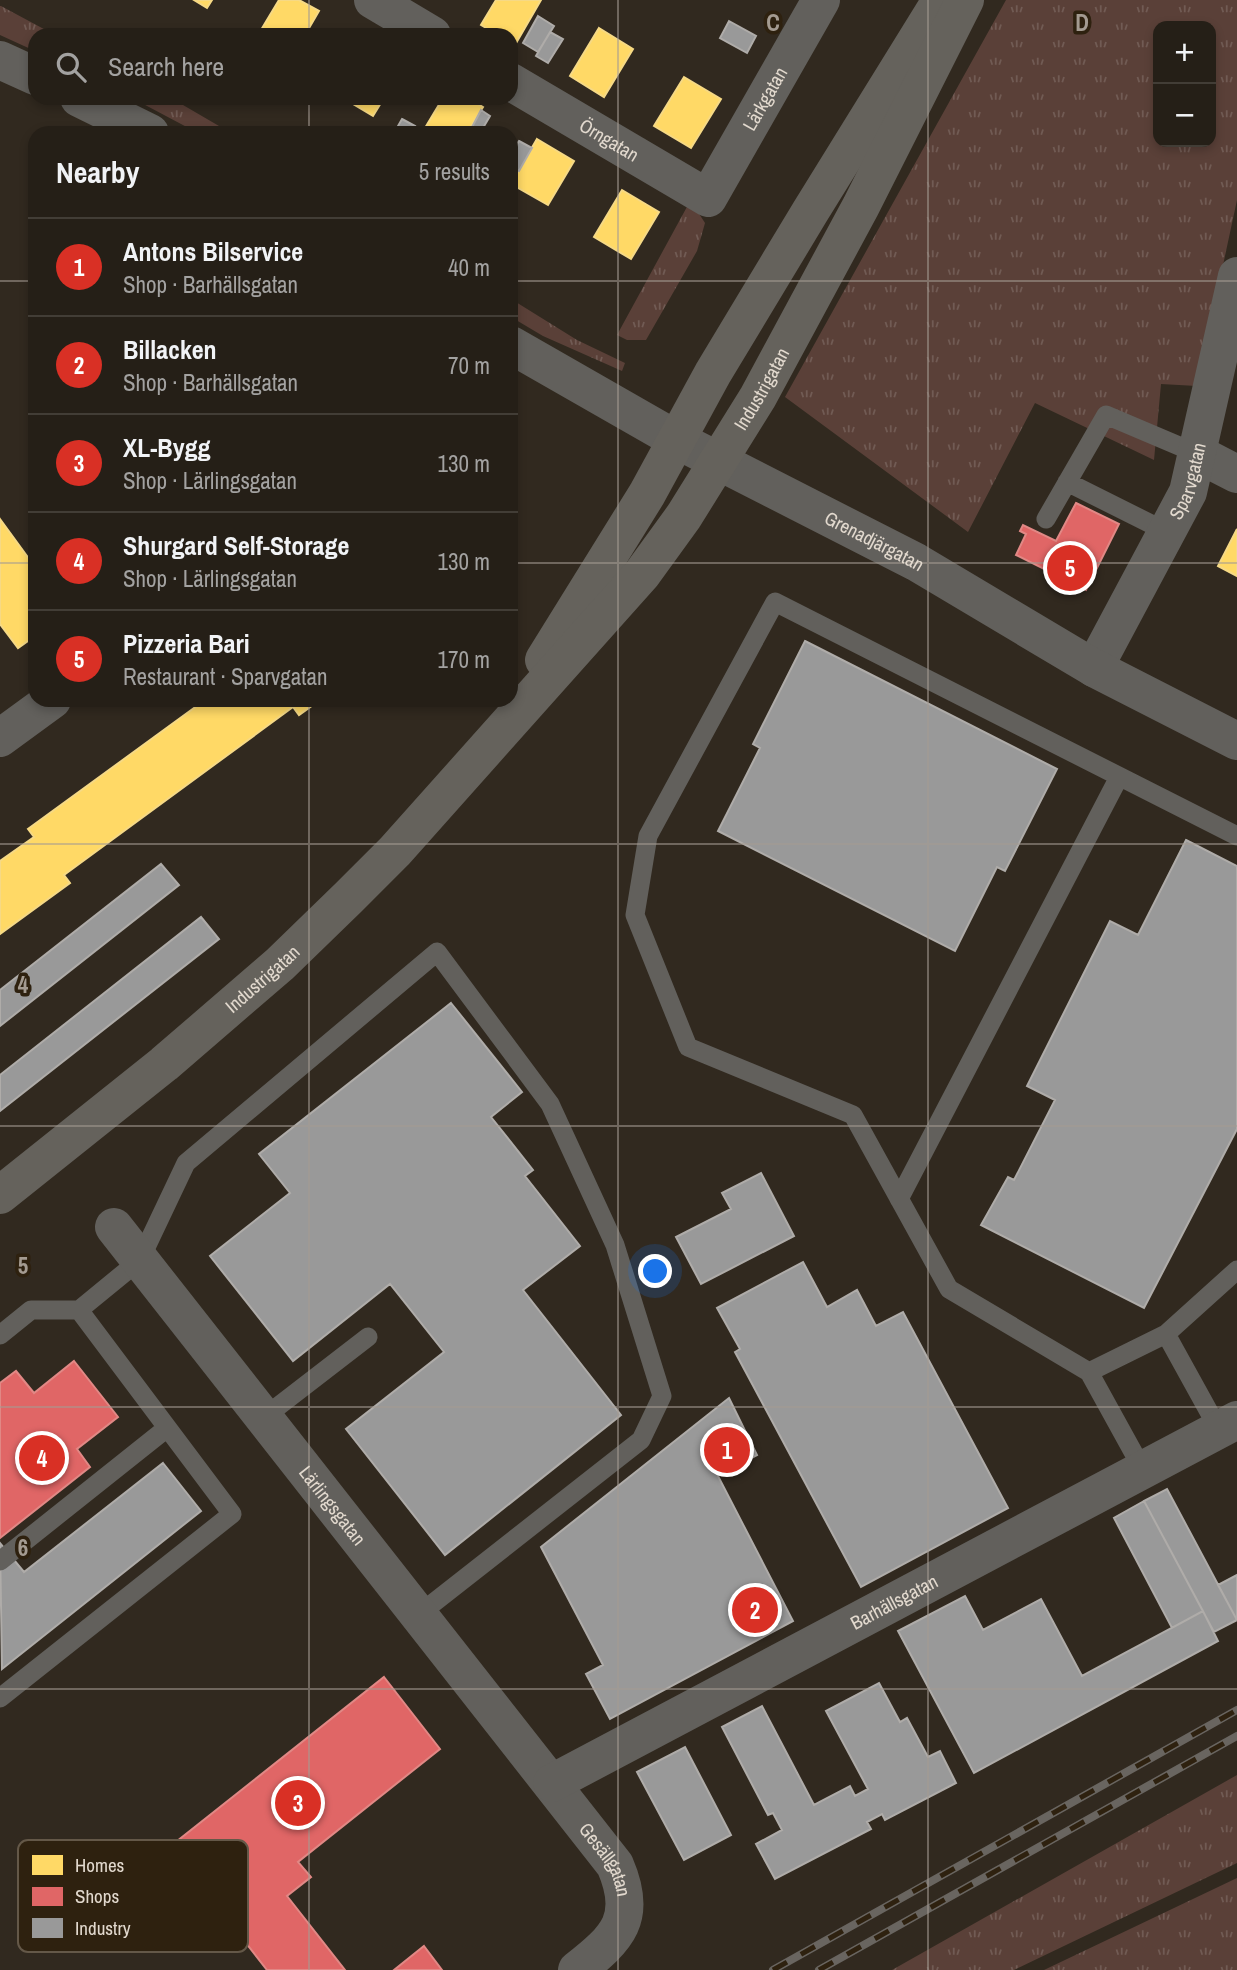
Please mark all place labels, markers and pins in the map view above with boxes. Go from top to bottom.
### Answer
pin: 5 [1047,542,1093,594]
pin: 1 [704,1424,750,1476]
pin: 4 [19,1432,65,1484]
pin: 2 [732,1584,778,1636]
pin: 3 [275,1777,321,1829]

